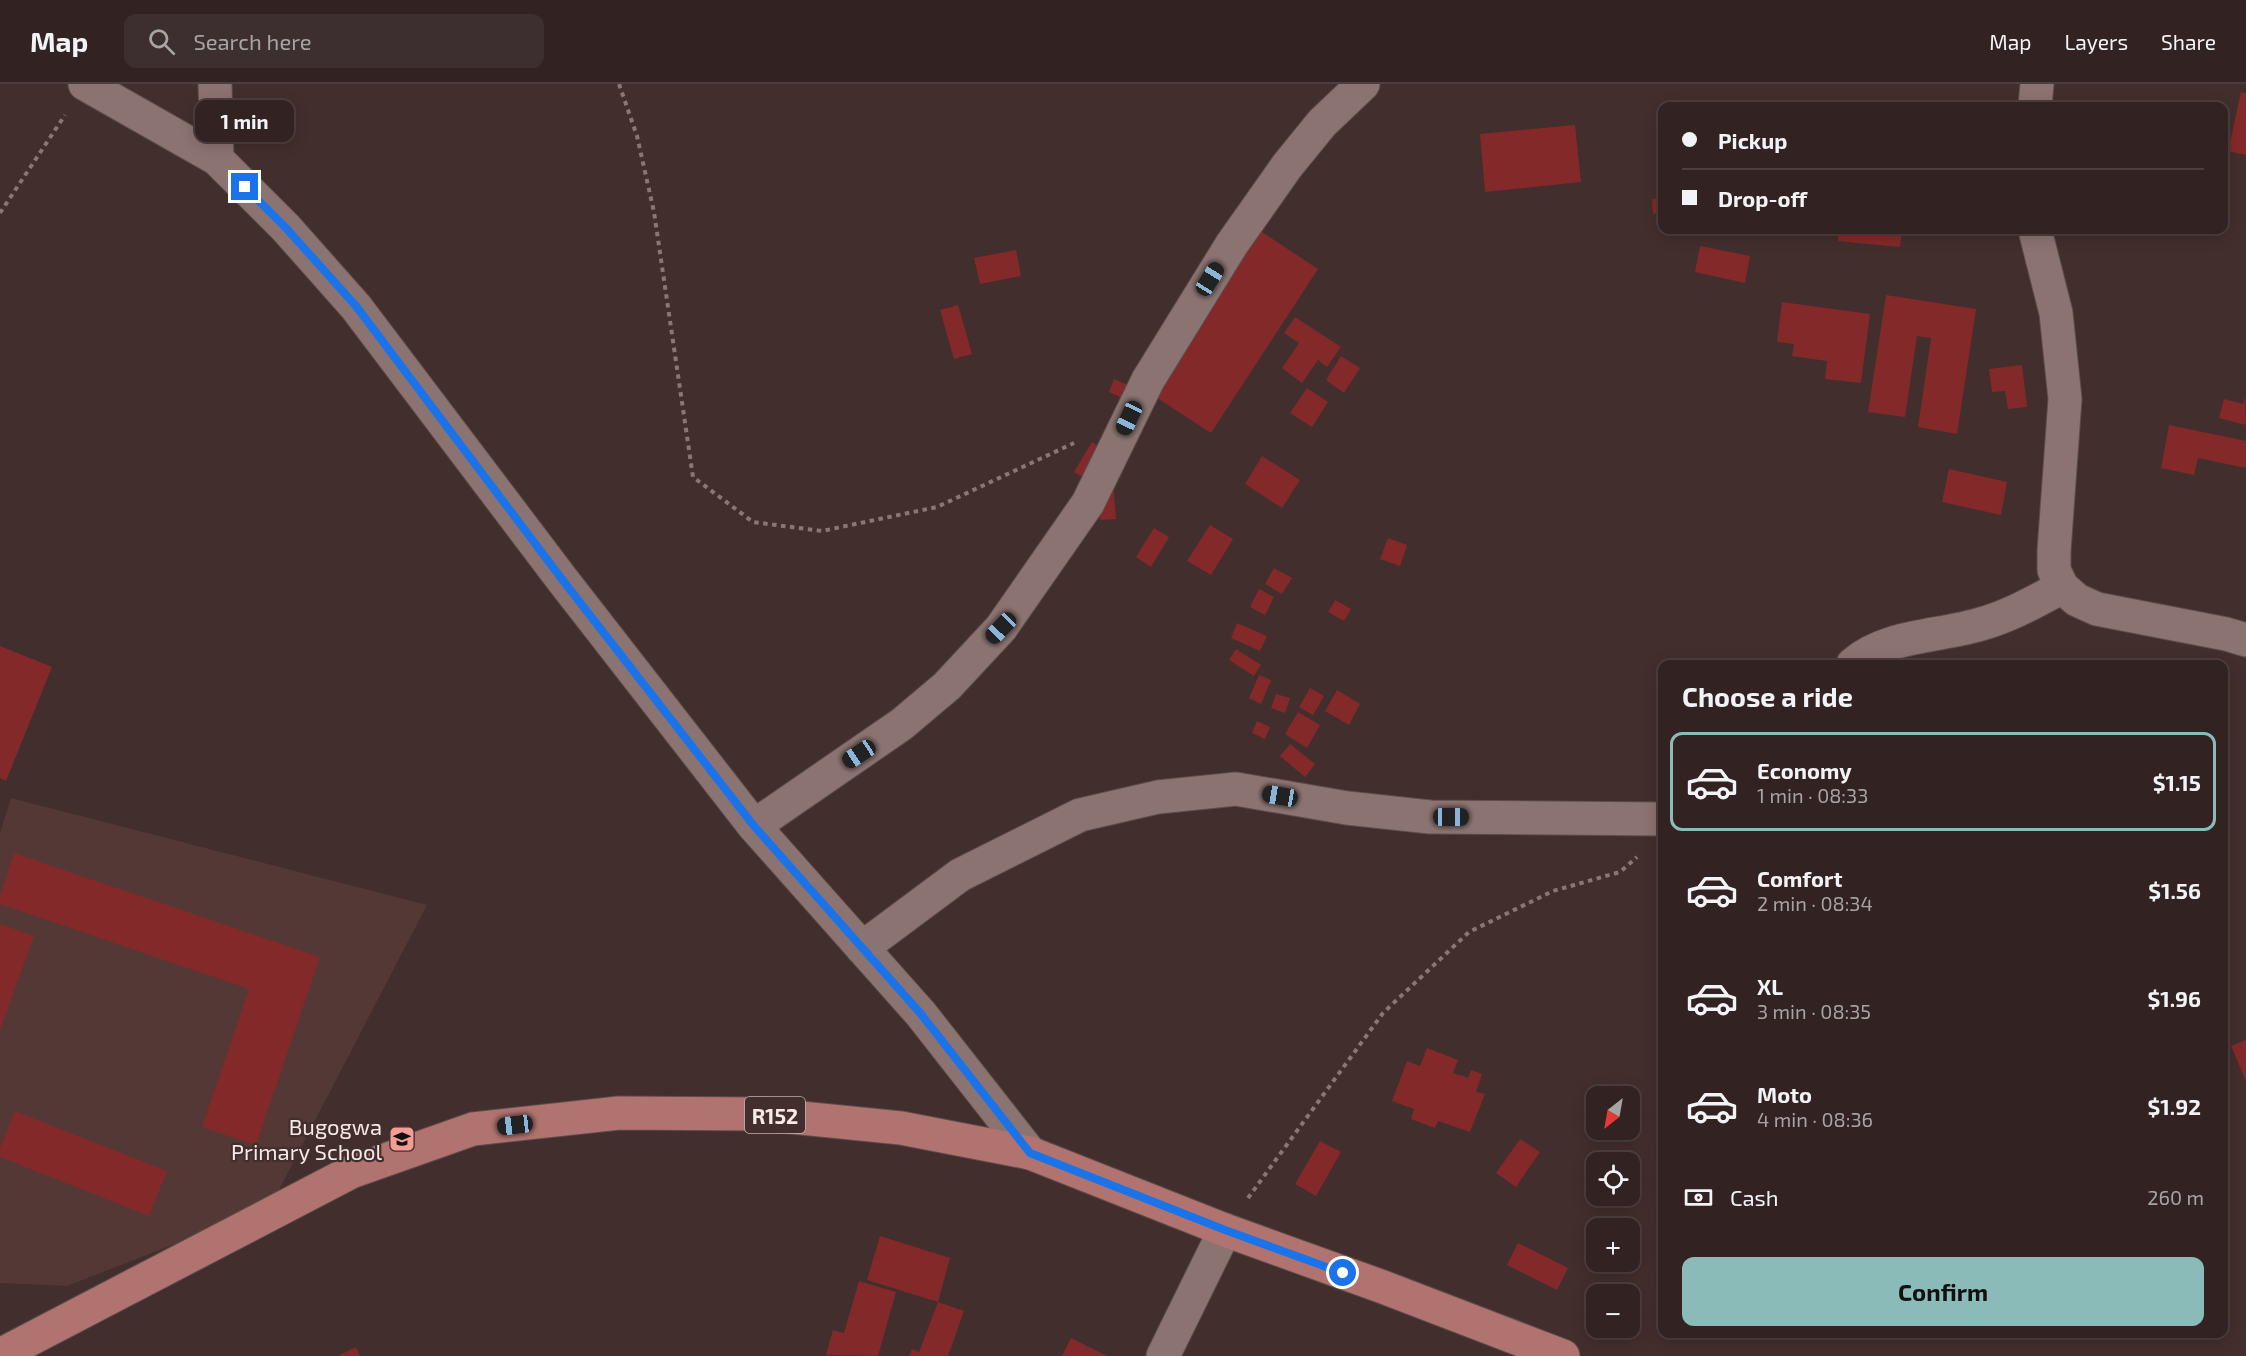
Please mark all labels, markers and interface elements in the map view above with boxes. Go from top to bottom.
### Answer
search box [124,14,544,68]
text: Map [30,24,88,58]
icon: search [145,25,178,58]
text: Search here [193,28,312,54]
text: Map [1989,29,2031,54]
text: Layers [2064,29,2128,54]
text: Share [2161,29,2216,54]
callout: 1 min [196,100,294,142]
text: 1 min [220,109,269,133]
text: Pickup [1718,127,1787,153]
route end [231,173,258,200]
text: Drop-off [1718,185,1807,211]
car [1193,259,1227,299]
car [1113,398,1145,438]
car [982,609,1020,647]
text: Choose a ride [1682,680,1853,712]
car [839,737,879,771]
icon: car [1685,755,1739,809]
text: Economy [1757,757,1852,783]
text: $1.15 [2153,769,2201,795]
text: 1 min · 08:33 [1757,783,1868,807]
car [1261,784,1299,808]
car [1433,808,1469,826]
icon: car [1685,863,1739,917]
text: Comfort [1757,865,1842,891]
text: $1.56 [2148,877,2201,903]
text: 2 min · 08:34 [1757,891,1873,915]
icon: car [1685,971,1739,1025]
text: XL [1757,973,1783,999]
text: $1.96 [2147,985,2201,1011]
text: 3 min · 08:35 [1757,999,1871,1023]
icon: car [1685,1079,1739,1133]
text: Moto [1757,1081,1812,1107]
north arrow [1586,1086,1640,1140]
map controls [1586,1086,1640,1338]
text: $1.92 [2148,1093,2201,1119]
road number: R152 [745,1097,805,1133]
text: 4 min · 08:36 [1757,1107,1873,1131]
place label: Bugogwa Primary School [231,1113,382,1164]
car [496,1114,534,1136]
school or university icon: Bugogwa Primary School [387,1124,417,1154]
button: locate [1586,1152,1640,1206]
icon: cash [1682,1181,1715,1214]
text: Cash [1730,1184,1779,1210]
text: 260 m [2147,1185,2204,1209]
button: + [1586,1218,1640,1272]
button: Confirm [1682,1257,2204,1326]
route start [1329,1259,1356,1286]
button: − [1586,1284,1640,1338]

